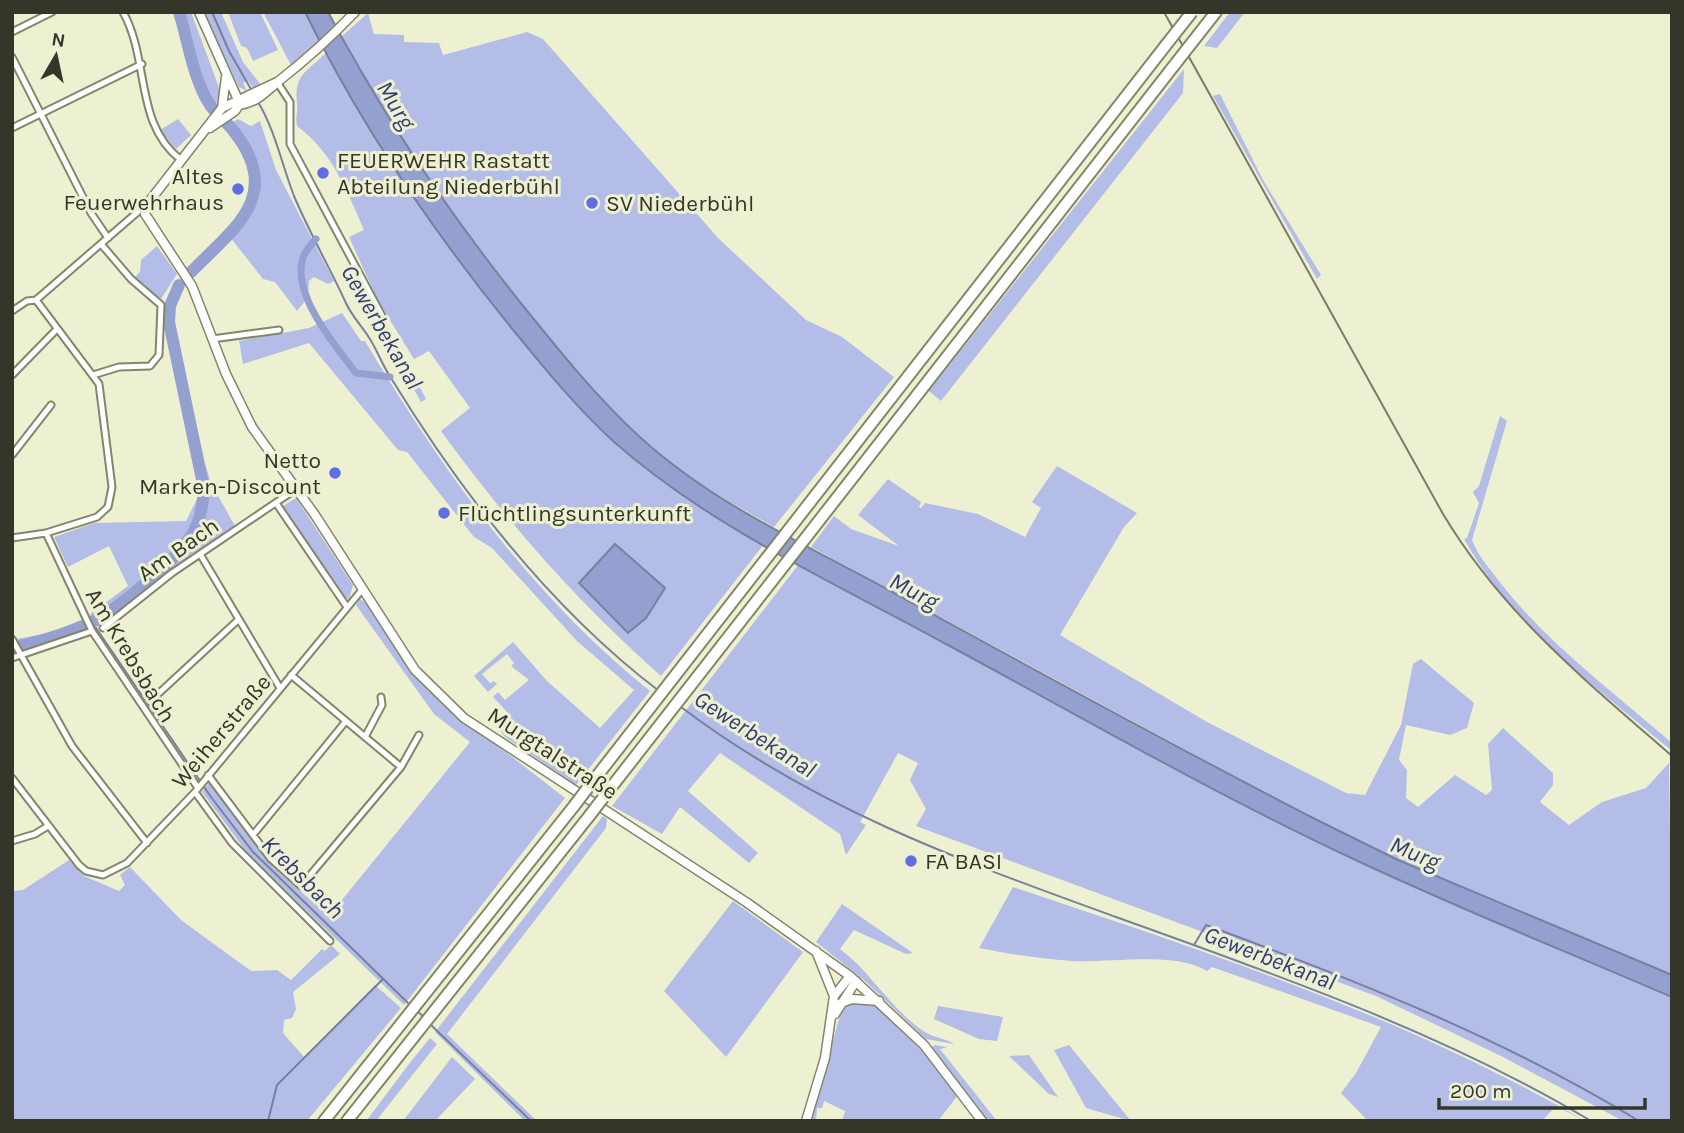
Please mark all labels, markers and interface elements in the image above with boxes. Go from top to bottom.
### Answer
north arrow [21,21,91,91]
text: N [50,28,67,52]
water label: Murg [371,76,422,135]
place label: FEUERWEHR Rastatt Abteilung Niederbühl [337,147,560,200]
place label: Altes Feuerwehrhaus [64,163,224,216]
marker: FEUERWEHR Rastatt Abteilung Niederbühl [315,165,331,181]
marker: Altes Feuerwehrhaus [230,181,246,197]
place label: SV Niederbühl [606,190,754,217]
marker: SV Niederbühl [584,195,600,211]
water label: Gewerbekanal [335,260,429,394]
place label: Netto Marken-Discount [139,447,321,500]
marker: Netto Marken-Discount [327,465,343,481]
place label: Flüchtlingsunterkunft [458,500,691,527]
marker: Flüchtlingsunterkunft [436,505,452,521]
street label: Am Bach [132,512,224,587]
water label: Murg [885,567,944,616]
street label: Am Krebsbach [80,583,181,727]
street label: Weiherstraße [166,669,277,794]
water label: Gewerbekanal [689,684,821,784]
street label: Murgtalstraße [483,701,623,806]
water label: Krebsbach [256,830,350,924]
water label: Murg [1386,830,1445,876]
place label: FA BASI [925,848,1002,875]
marker: FA BASI [903,853,919,869]
water label: Gewerbekanal [1200,920,1340,996]
scale bar [1439,1066,1646,1110]
text: 200 m [1450,1079,1512,1103]

